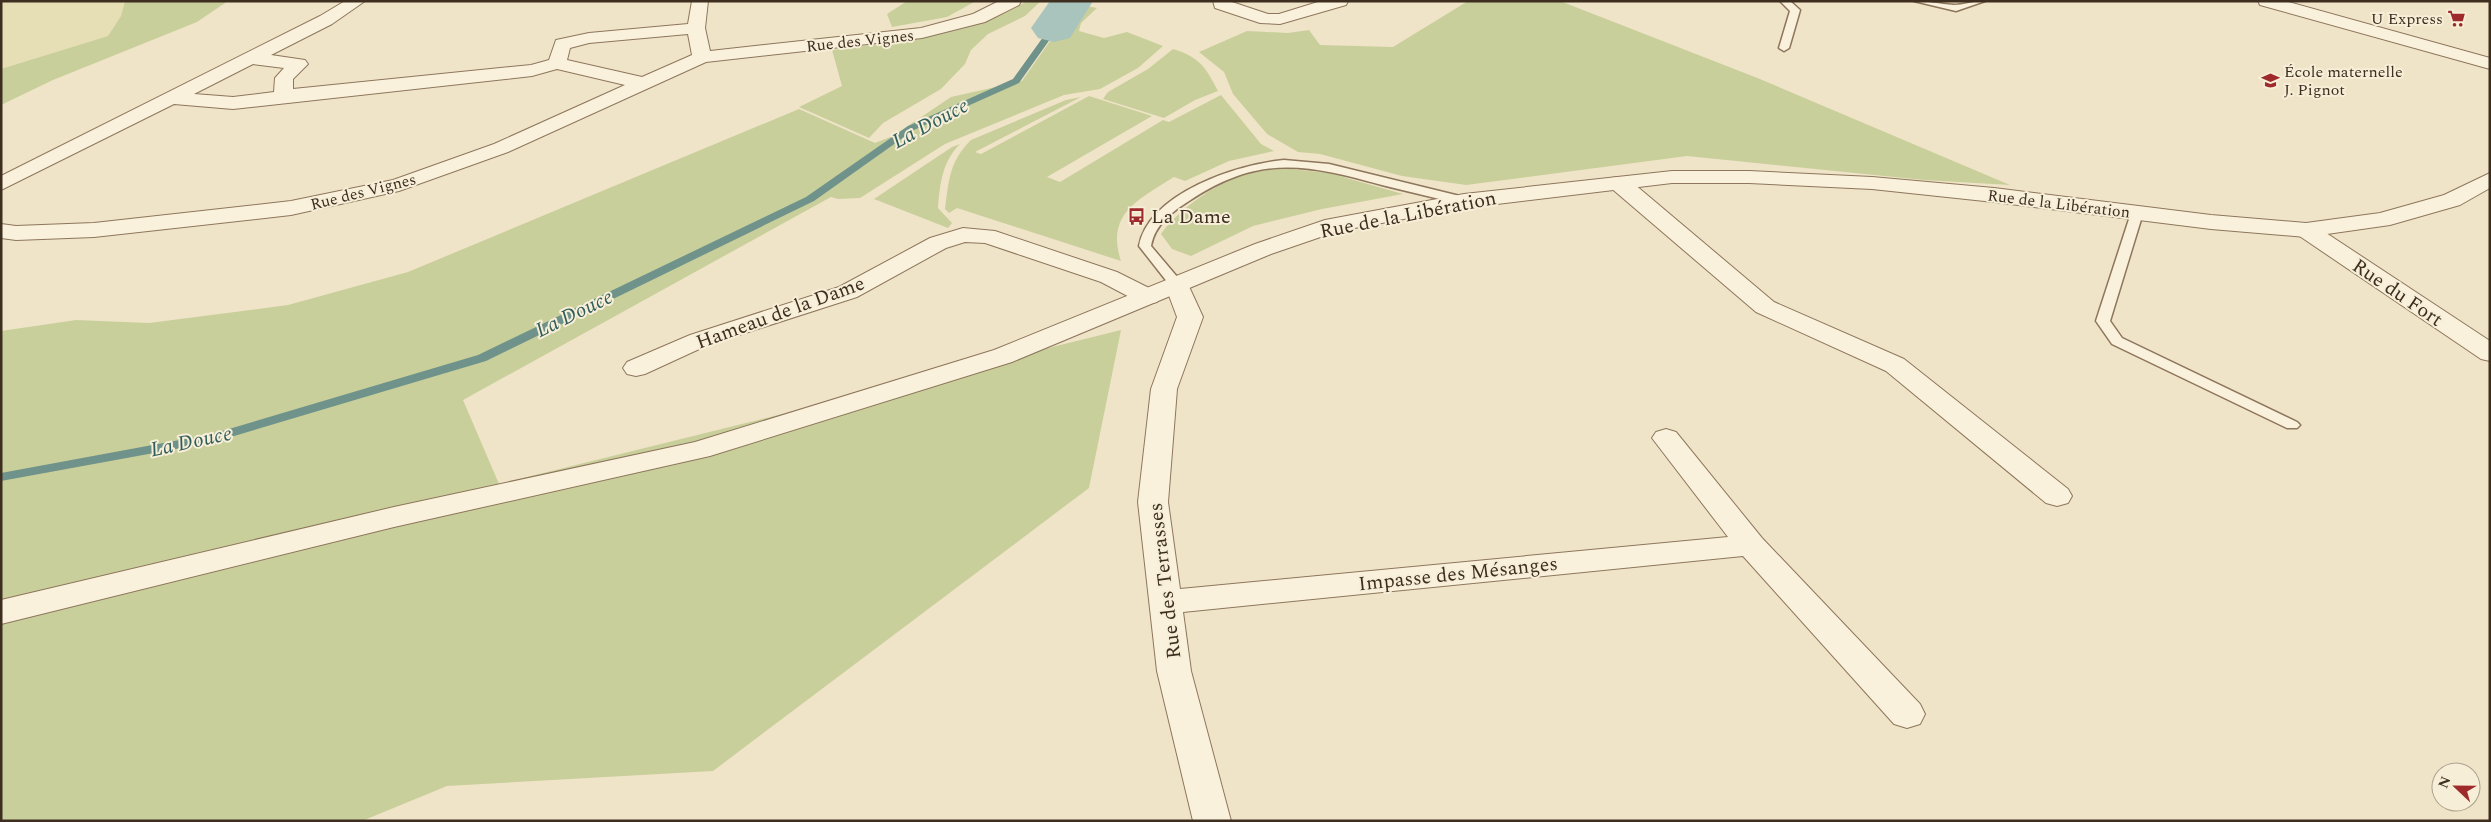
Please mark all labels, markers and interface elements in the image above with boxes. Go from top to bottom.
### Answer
place label: U Express [2371,7,2443,31]
supermarket icon: U Express [2447,8,2467,28]
street label: Rue des Vignes [805,23,915,59]
place label: École maternelle J. Pignot [2284,60,2403,102]
school or university icon: École maternelle J. Pignot [2260,70,2280,90]
water label: La Douce [886,90,975,157]
street label: Rue des Vignes [308,167,419,217]
street label: Rue de la Libération [1317,183,1499,247]
street label: Rue de la Libération [1986,183,2132,225]
place label: La Dame [1151,202,1231,232]
bus stop icon: La Dame [1127,206,1147,226]
street label: Rue du Fort [2346,251,2449,334]
street label: Hameau de la Dame [692,268,869,357]
water label: La Douce [530,281,619,346]
water label: La Douce [147,418,235,466]
street label: Rue des Terrasses [1141,501,1189,661]
street label: Impasse des Mésanges [1357,549,1559,599]
north arrow [2431,762,2481,812]
text: N [2433,773,2456,792]

